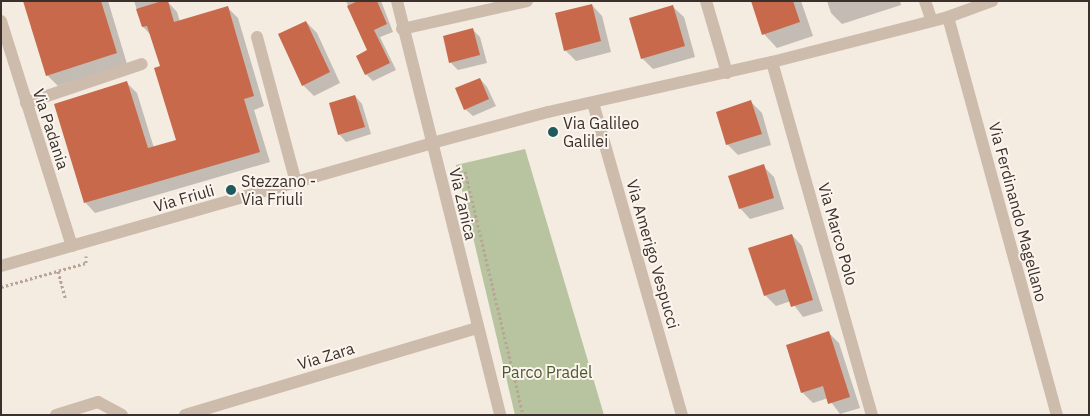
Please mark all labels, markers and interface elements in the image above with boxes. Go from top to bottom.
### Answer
street label: Via Padania [29,86,73,172]
place label: Via Galileo Galilei [563,113,639,151]
street label: Via Ferdinando Magellano [985,120,1051,304]
marker: Via Galileo Galilei [547,126,559,138]
street label: Via Zanica [445,166,481,242]
place label: Stezzano - Via Friuli [241,171,316,209]
street label: Via Amerigo Vespucci [623,177,683,331]
street label: Via Friuli [152,180,216,216]
street label: Via Marco Polo [814,181,862,287]
marker: Stezzano - Via Friuli [225,184,237,196]
street label: Via Zara [295,338,357,374]
park label: Parco Pradel [502,362,592,382]

